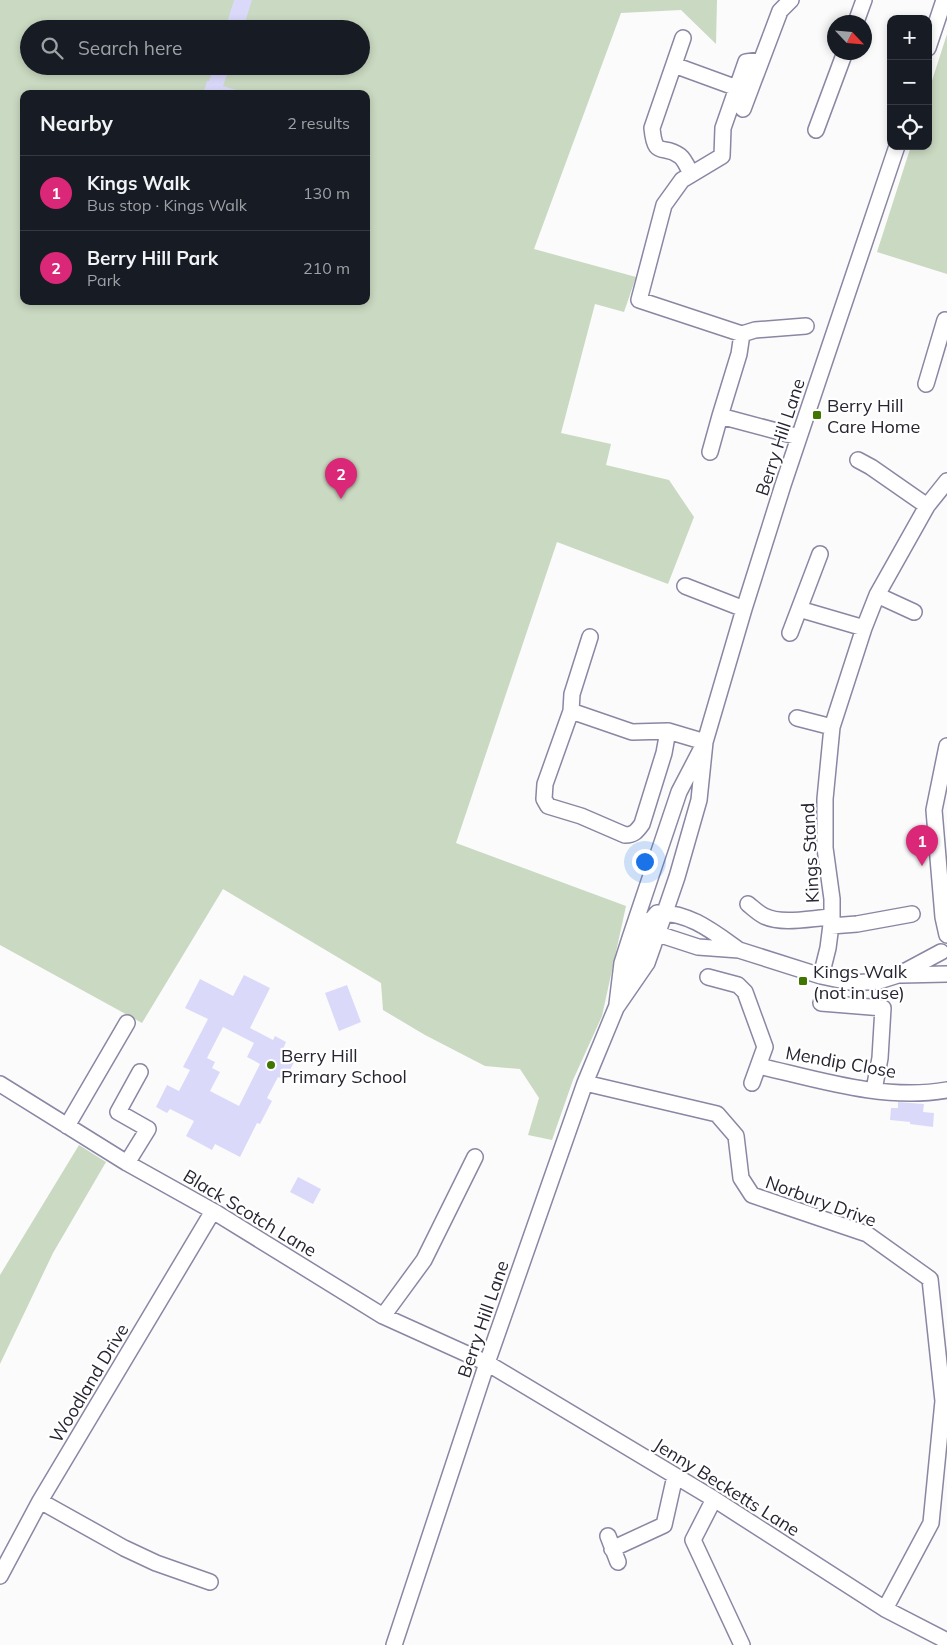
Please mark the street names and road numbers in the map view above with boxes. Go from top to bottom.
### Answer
street label: Berry Hill Lane [750,375,810,499]
street label: Kings Stand [796,802,824,904]
street label: Mendip Close [784,1041,898,1083]
street label: Black Scotch Lane [179,1164,321,1262]
street label: Norbury Drive [762,1170,880,1232]
street label: Berry Hill Lane [452,1257,514,1381]
street label: Woodland Drive [44,1319,134,1447]
street label: Jenny Becketts Lane [650,1433,804,1541]

